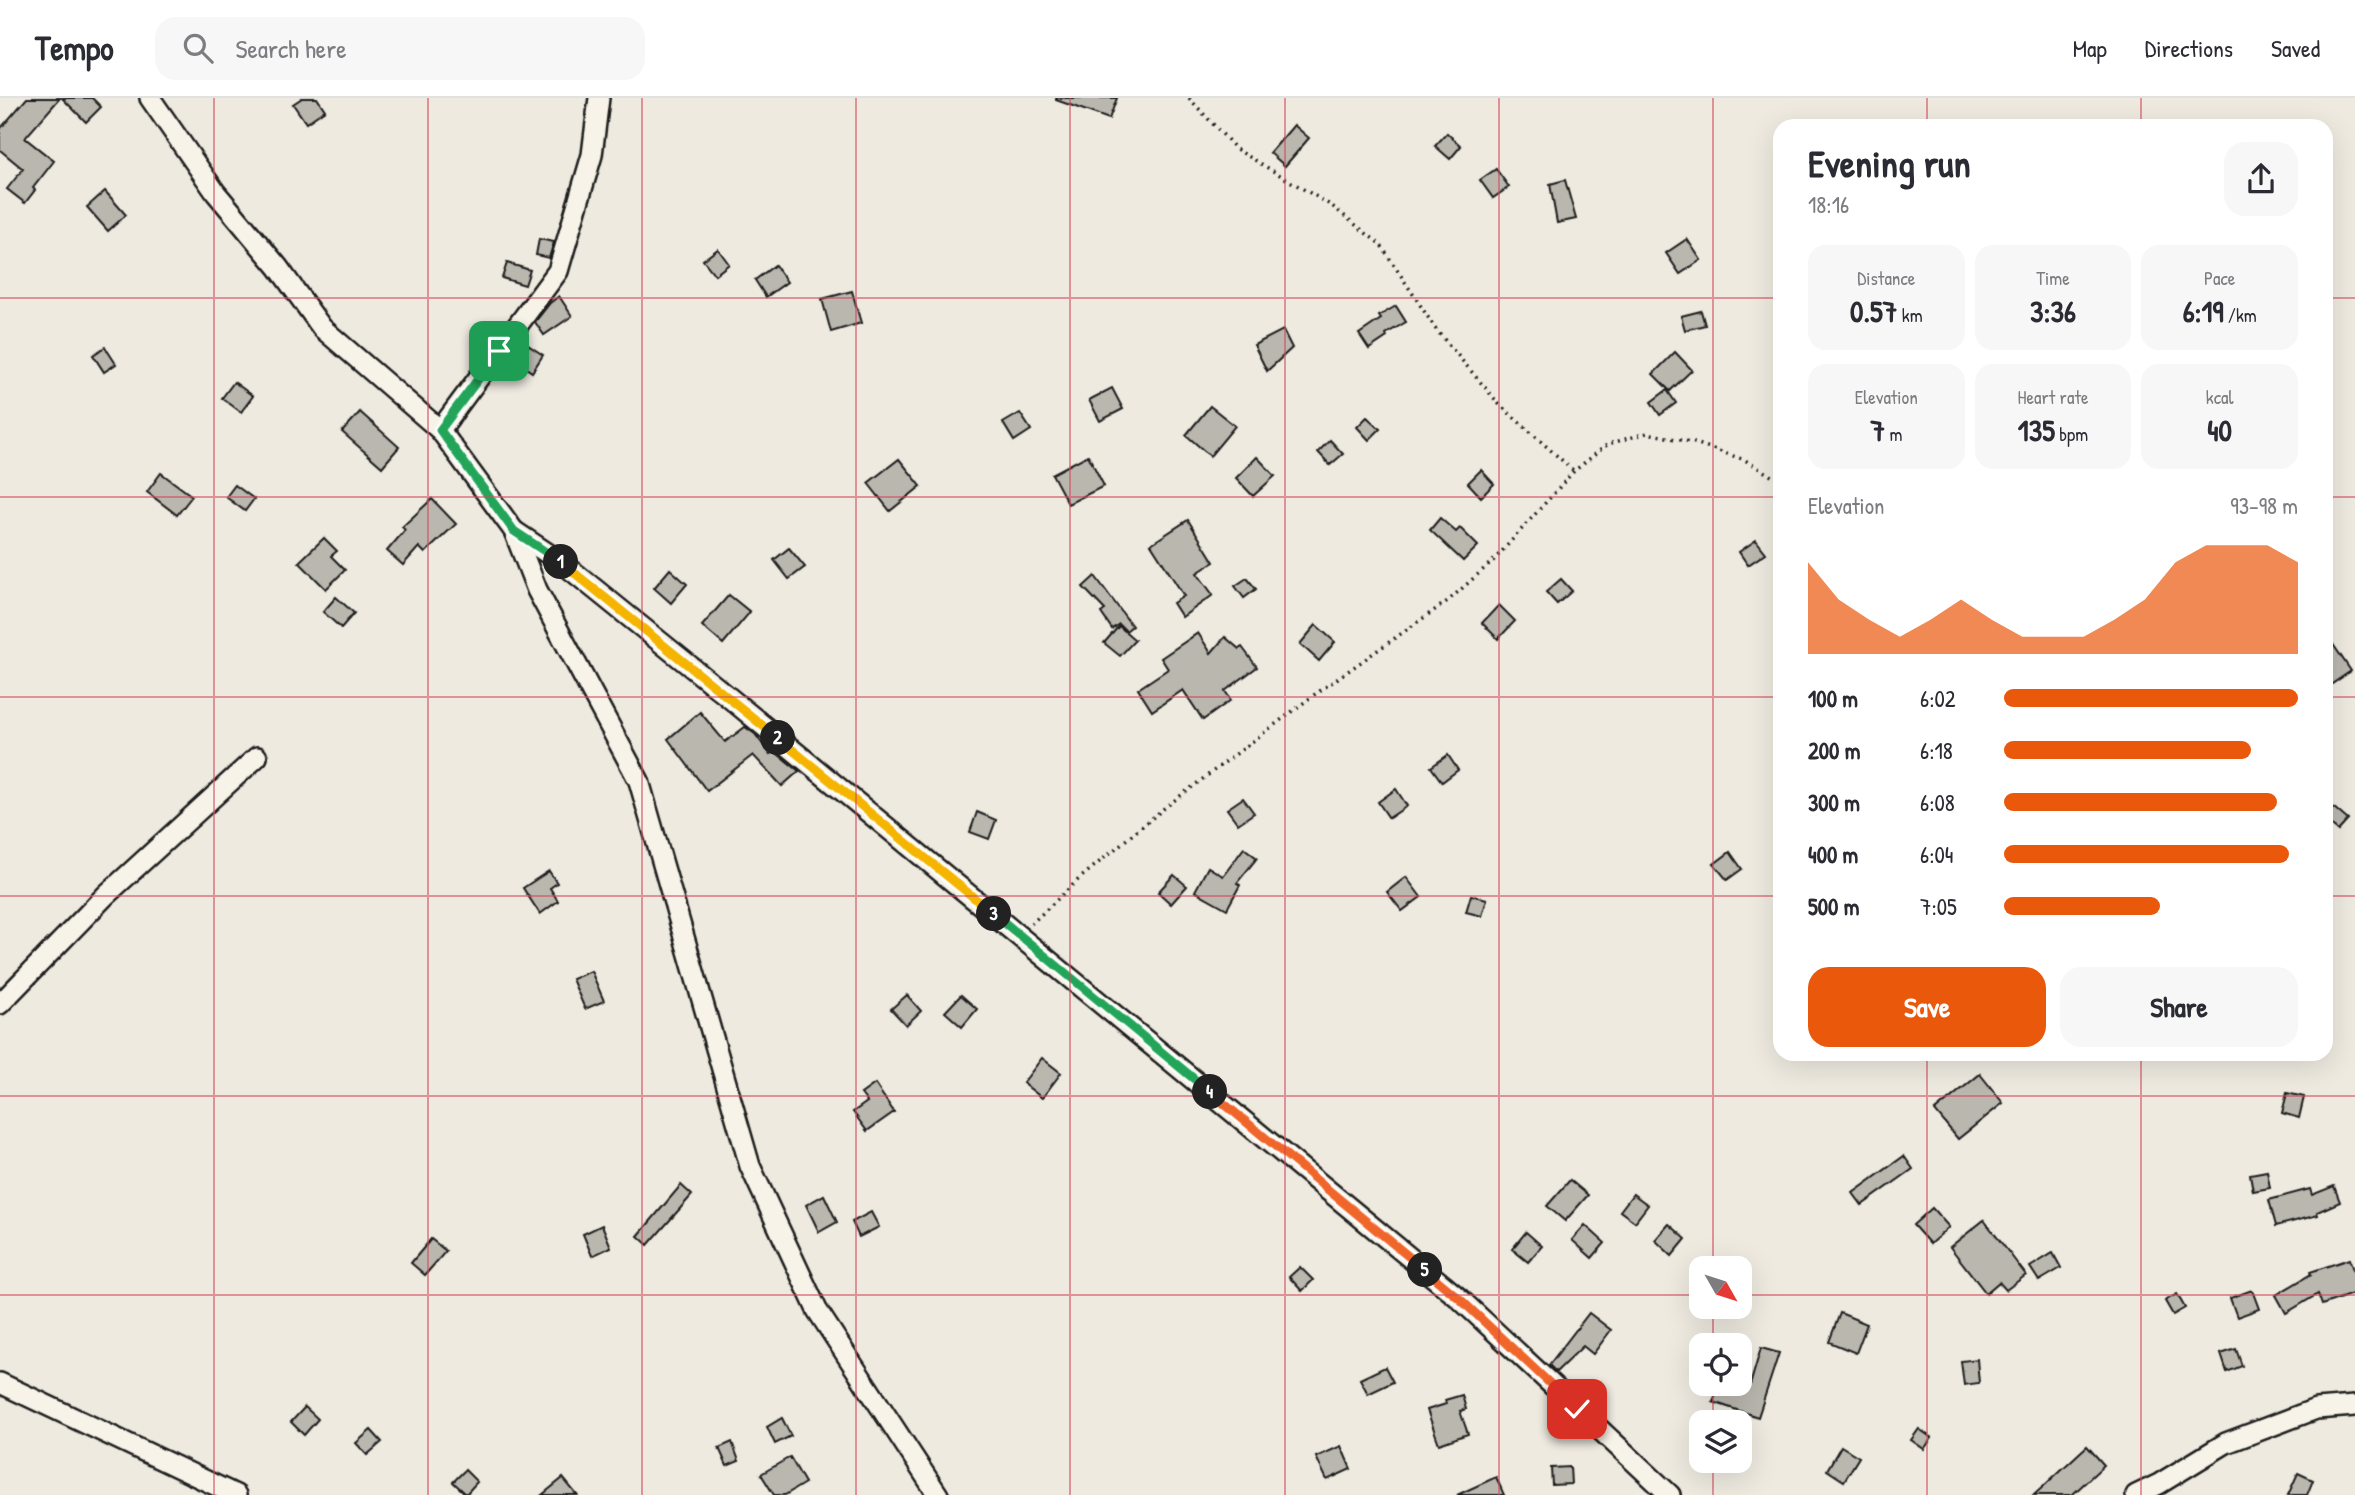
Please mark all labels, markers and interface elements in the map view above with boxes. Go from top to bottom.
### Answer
search box [155,17,645,80]
text: Tempo [35,26,113,70]
icon: search [179,29,217,67]
text: Search here [235,31,347,66]
text: Map [2073,32,2107,64]
text: Directions [2145,32,2233,64]
text: Saved [2271,32,2320,64]
text: Evening run [1808,137,1971,189]
button: share [2224,142,2298,216]
text: 18:16 [1808,189,1849,220]
text: Distance [1857,265,1915,291]
text: Time [2036,265,2070,291]
text: Pace [2204,265,2235,291]
text: 0.57 [1850,291,1897,331]
text: 3:36 [2030,291,2076,331]
text: 6:19 [2183,291,2223,331]
text: km [1897,302,1923,328]
text: /km [2223,302,2257,328]
pin [469,321,529,381]
icon: arrive [480,332,518,370]
text: Elevation [1855,384,1918,410]
text: Heart rate [2018,384,2088,410]
text: kcal [2206,384,2234,410]
text: 7 [1870,410,1885,450]
text: 135 [2018,410,2055,450]
text: 40 [2207,410,2232,450]
text: m [1885,421,1902,447]
text: bpm [2055,421,2088,447]
text: Elevation [1808,490,1884,521]
text: 93–98 m [2230,490,2298,521]
pin: 1 [544,545,578,580]
text: 1 [557,548,564,574]
text: 100 m [1808,683,1858,714]
text: 6:02 [1920,683,1956,714]
pin: 2 [760,720,796,756]
text: 2 [773,724,782,750]
text: 200 m [1808,735,1860,766]
text: 6:18 [1920,735,1953,766]
text: 300 m [1808,787,1860,818]
text: 6:08 [1920,787,1955,818]
text: 400 m [1808,839,1858,870]
text: 6:04 [1920,839,1953,870]
text: 500 m [1808,891,1859,922]
text: 7:05 [1920,891,1957,922]
pin: 3 [976,896,1012,932]
text: 3 [989,900,998,926]
button: Save [1808,967,2046,1047]
button: Share [2060,967,2298,1047]
pin: 4 [1192,1074,1228,1110]
text: 4 [1206,1078,1213,1104]
pin: 5 [1408,1252,1442,1288]
text: 5 [1420,1256,1429,1282]
north arrow [1689,1256,1752,1320]
map controls [1689,1256,1752,1473]
button: locate [1689,1333,1752,1396]
pin [1547,1379,1607,1439]
icon: check [1558,1390,1596,1428]
button: layers [1689,1410,1752,1473]

